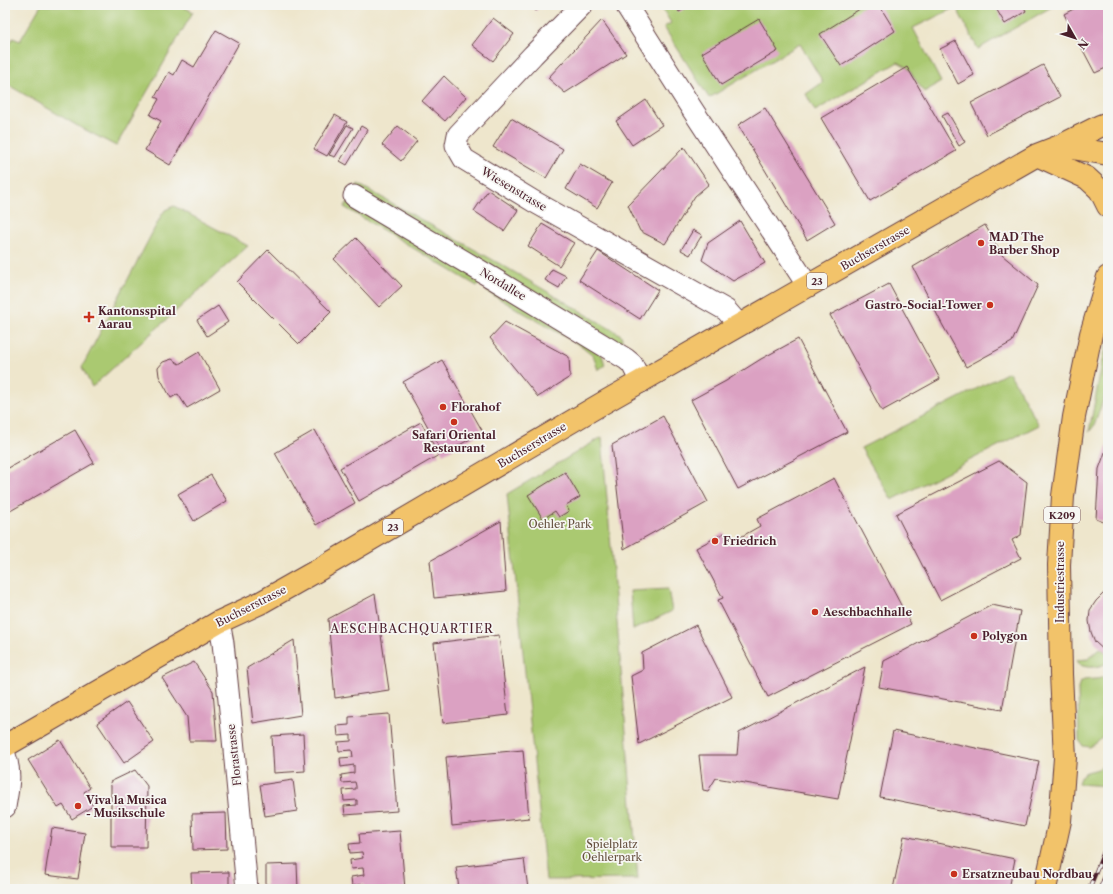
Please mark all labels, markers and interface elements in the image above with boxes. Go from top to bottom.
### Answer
north arrow [1055,18,1095,58]
text: N [1074,36,1091,53]
street label: Wiesenstrasse [478,163,549,214]
street label: Buchserstrasse [838,223,912,273]
place label: MAD The Barber Shop [989,230,1060,257]
marker: MAD The Barber Shop [976,238,986,248]
street label: Nordallee [477,265,529,303]
road number: 23 [807,273,827,289]
place label: Gastro-Social-Tower [865,298,983,312]
marker: Gastro-Social-Tower [985,300,995,310]
place label: Kantonsspital Aarau [97,304,176,331]
marker: Kantonsspital Aarau [83,311,95,323]
place label: Florahof [451,400,501,414]
marker: Florahof [438,402,448,412]
marker: Safari Oriental Restaurant [449,417,459,427]
street label: Buchserstrasse [495,419,569,471]
place label: Safari Oriental Restaurant [412,428,496,455]
road number: K209 [1044,507,1080,523]
park label: Oehler Park [529,517,592,531]
road number: 23 [383,519,403,535]
place label: Friedrich [723,534,777,548]
marker: Friedrich [710,536,720,546]
street label: Industriestrasse [1053,541,1067,623]
street label: Buchserstrasse [213,582,289,630]
place label: Aeschbachhalle [822,605,912,619]
marker: Aeschbachhalle [810,607,820,617]
district label: AESCHBACHQUARTIER [329,621,494,636]
place label: Polygon [982,629,1028,643]
marker: Polygon [969,631,979,641]
street label: Florastrasse [224,723,244,787]
place label: Viva la Musica - Musikschule [85,793,167,820]
marker: Viva la Musica - Musikschule [73,801,83,811]
park label: Spielplatz Oehlerpark [582,837,643,864]
place label: Ersatzneubau Nordbau [962,867,1093,881]
marker: Ersatzneubau Nordbau [949,869,959,879]

